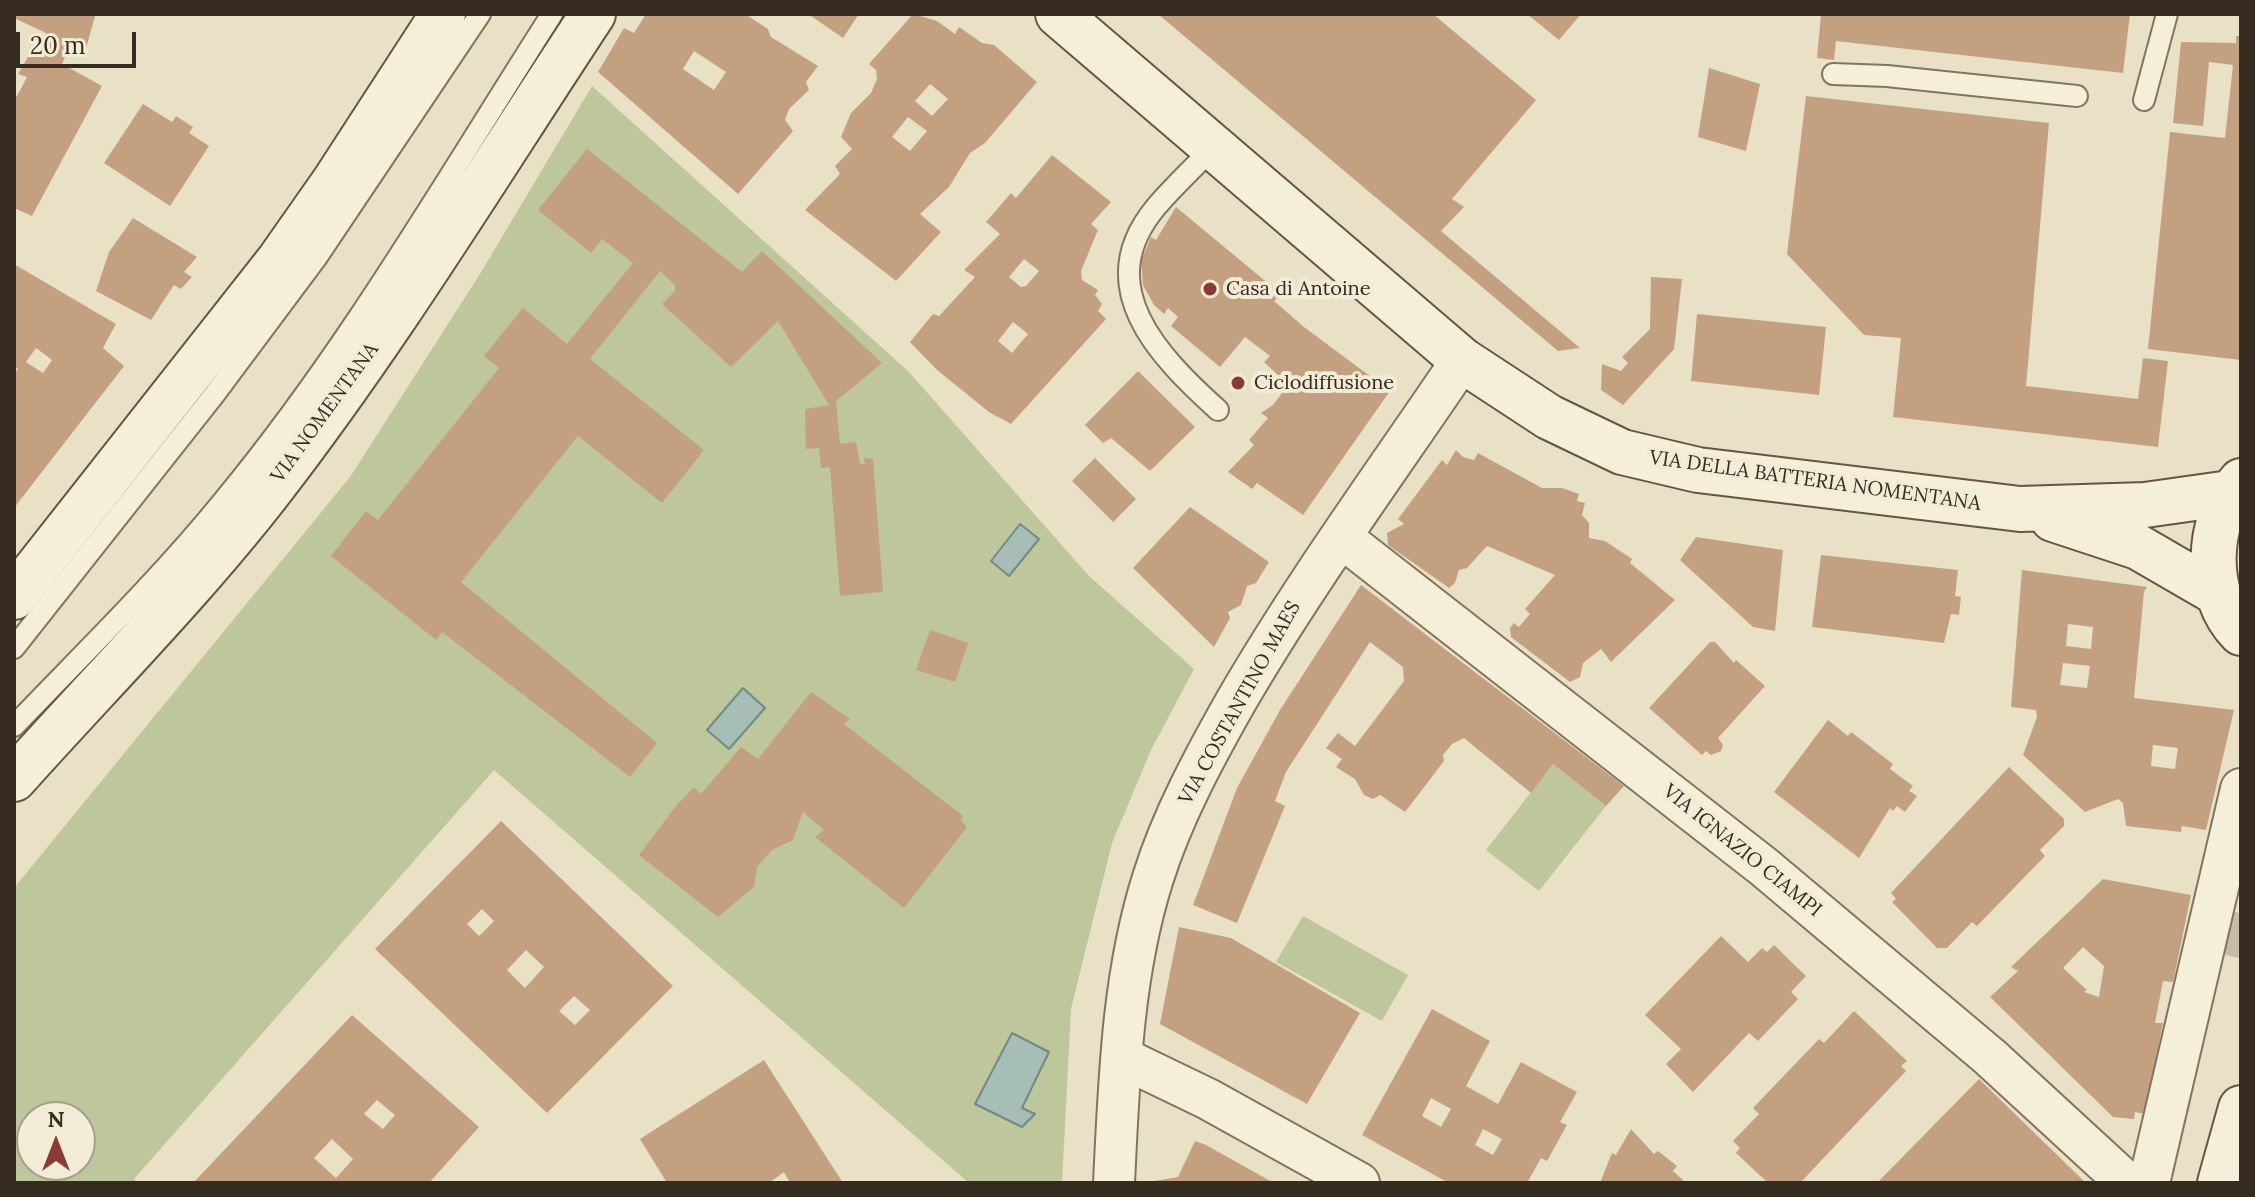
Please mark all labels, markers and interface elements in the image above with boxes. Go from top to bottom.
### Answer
scale bar [20,16,140,66]
text: 20 m [30,30,86,61]
place label: Casa di Antoine [1226,277,1370,301]
marker: Casa di Antoine [1201,280,1219,298]
street label: VIA NOMENTANA [266,338,384,488]
place label: Ciclodiffusione [1254,371,1394,395]
marker: Ciclodiffusione [1229,374,1247,392]
street label: VIA DELLA BATTERIA NOMENTANA [1648,446,1982,516]
street label: VIA COSTANTINO MAES [1174,597,1306,809]
street label: VIA IGNAZIO CIAMPI [1658,780,1826,922]
north arrow [16,1101,96,1181]
text: N [47,1105,65,1133]

